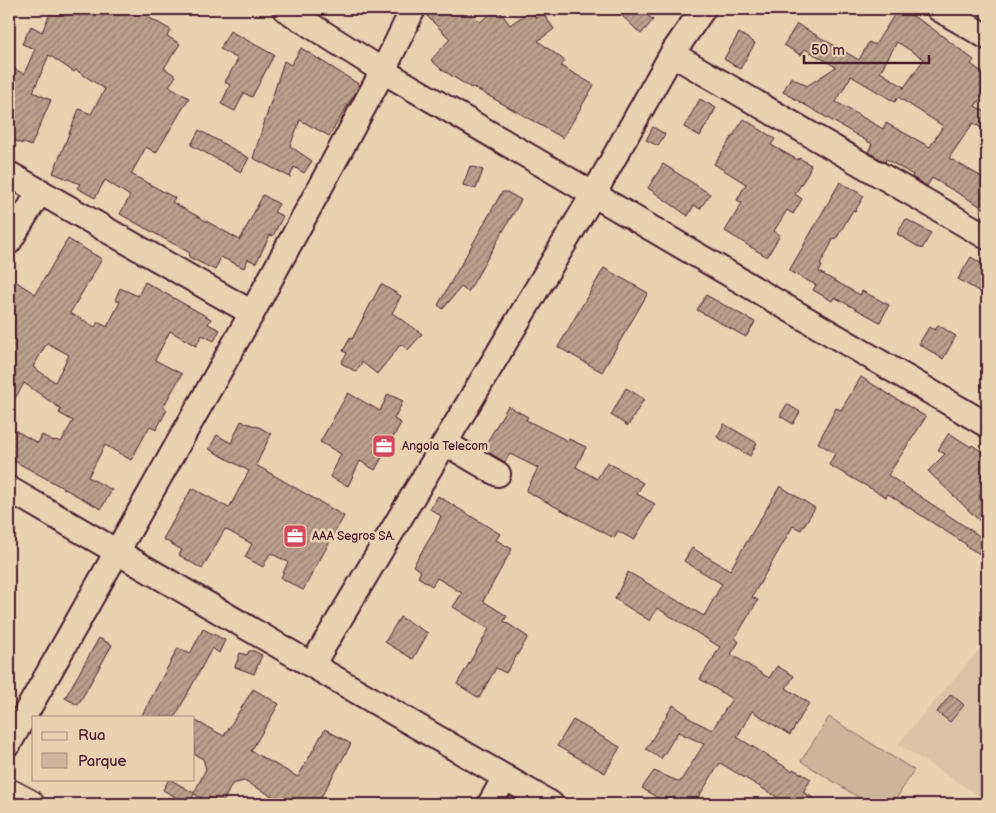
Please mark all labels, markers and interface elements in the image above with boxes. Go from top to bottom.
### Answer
scale bar [804,32,928,64]
text: 50 m [811,41,845,60]
office icon: Angola Telecom [371,433,397,459]
place label: Angola Telecom [402,439,488,454]
office icon: AAA Segros SA. [282,523,308,549]
place label: AAA Segros SA. [312,529,395,544]
legend [32,716,195,780]
text: Rua [78,726,106,745]
text: Parque [78,752,127,771]

